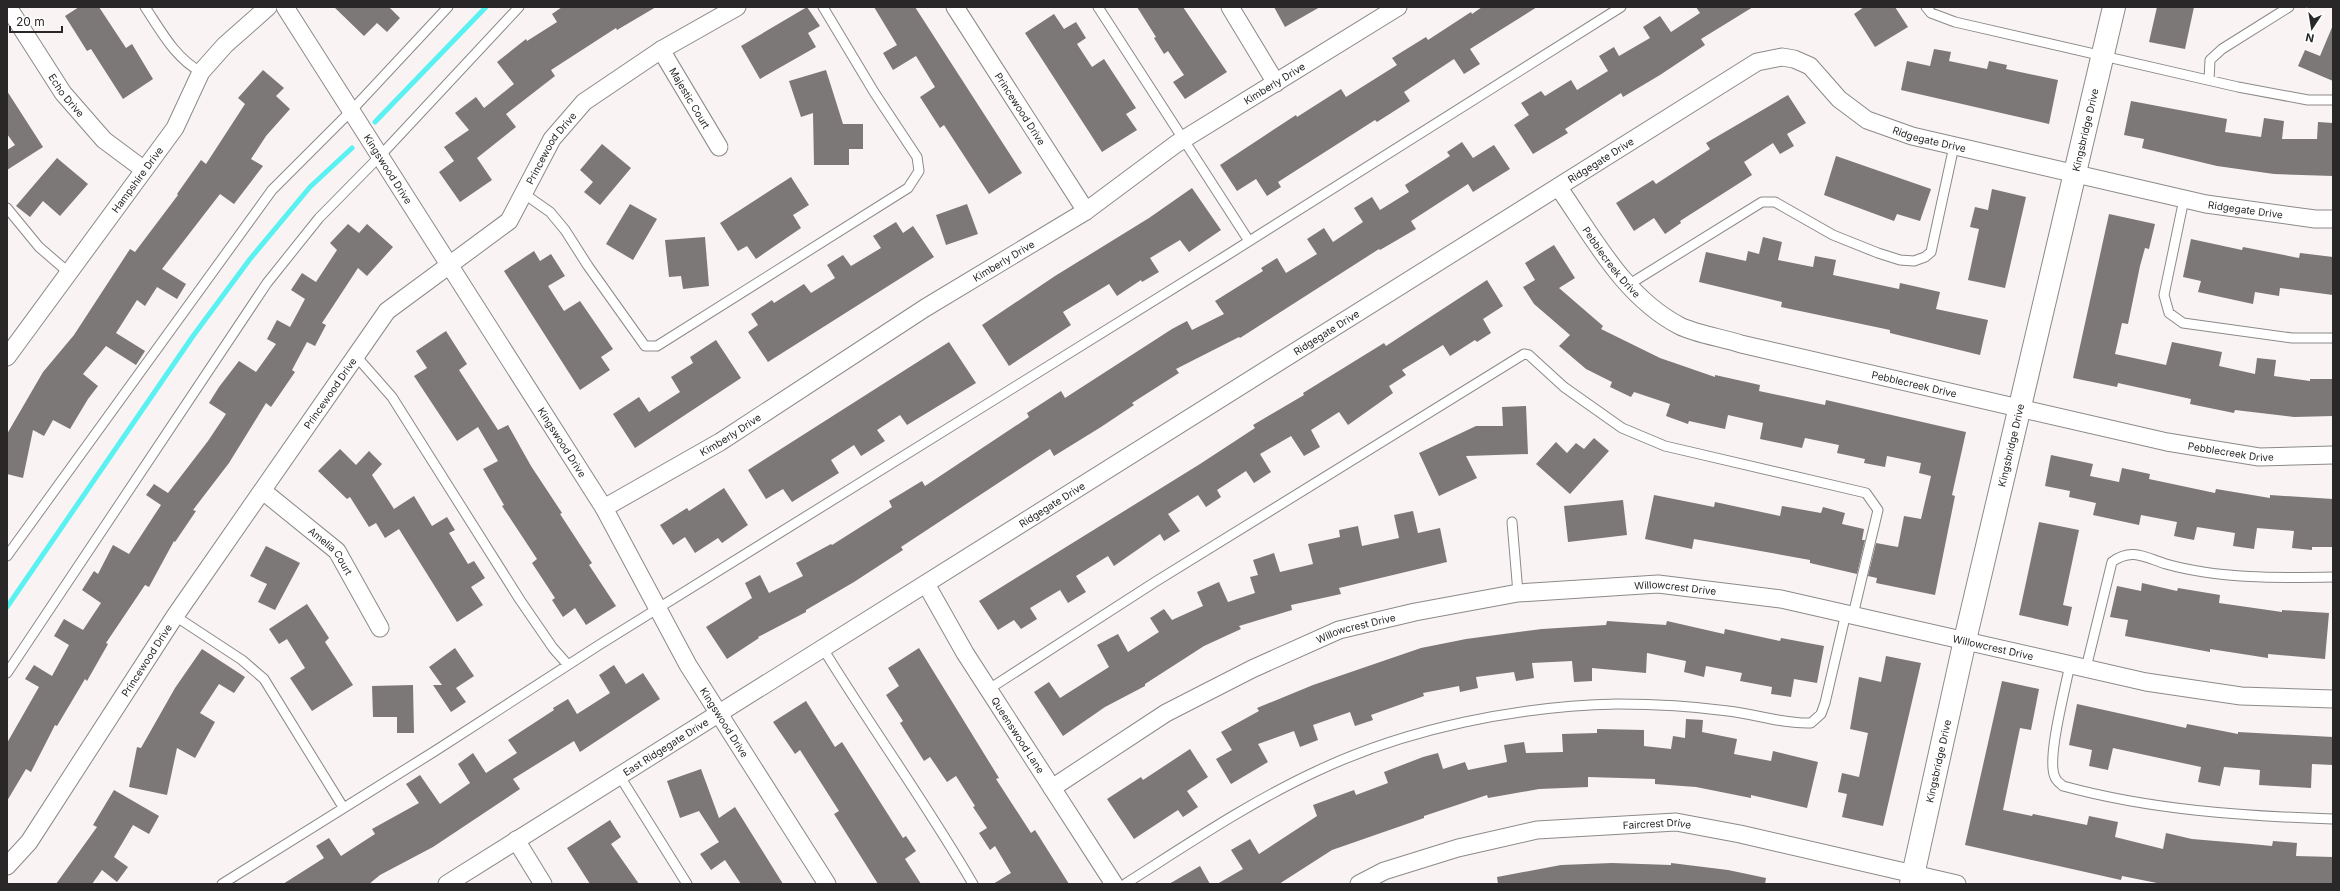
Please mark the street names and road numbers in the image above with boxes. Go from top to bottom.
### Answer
street label: Kimberly Drive [1241,60,1307,107]
street label: Majestic Court [667,65,713,131]
street label: Princewood Drive [993,70,1048,147]
street label: Echo Drive [46,71,87,119]
street label: Kingsbridge Drive [2070,87,2101,173]
street label: Princewood Drive [523,109,579,186]
street label: Ridgegate Drive [1891,124,1967,154]
street label: Kingswood Drive [361,132,415,206]
street label: Ridgegate Drive [1566,135,1636,185]
street label: Hampshire Drive [109,144,165,215]
street label: Ridgegate Drive [2207,198,2284,221]
street label: Pebblecreek Drive [1580,224,1643,300]
street label: Kimberly Drive [971,238,1037,284]
street label: Ridgegate Drive [1291,307,1362,357]
street label: Princewood Drive [301,355,359,431]
street label: Pebblecreek Drive [1871,368,1958,399]
street label: Kingsbridge Drive [1995,402,2026,488]
street label: Kingswood Drive [535,405,589,480]
street label: Kimberly Drive [698,411,763,458]
street label: Pebblecreek Drive [2187,439,2274,463]
street label: Ridgegate Drive [1017,479,1087,530]
street label: Amelia Court [306,524,355,578]
street label: Willowcrest Drive [1634,578,1717,597]
street label: Willowcrest Drive [1314,611,1397,646]
street label: Princewood Drive [119,622,174,699]
street label: Willowcrest Drive [1952,632,2035,662]
street label: Kingswood Drive [698,685,751,760]
street label: Queenswood Lane [989,695,1047,776]
street label: East Ridgegate Drive [621,716,711,778]
street label: Kingsbridge Drive [1923,718,1953,804]
street label: Faircrest Drive [1622,816,1692,831]

